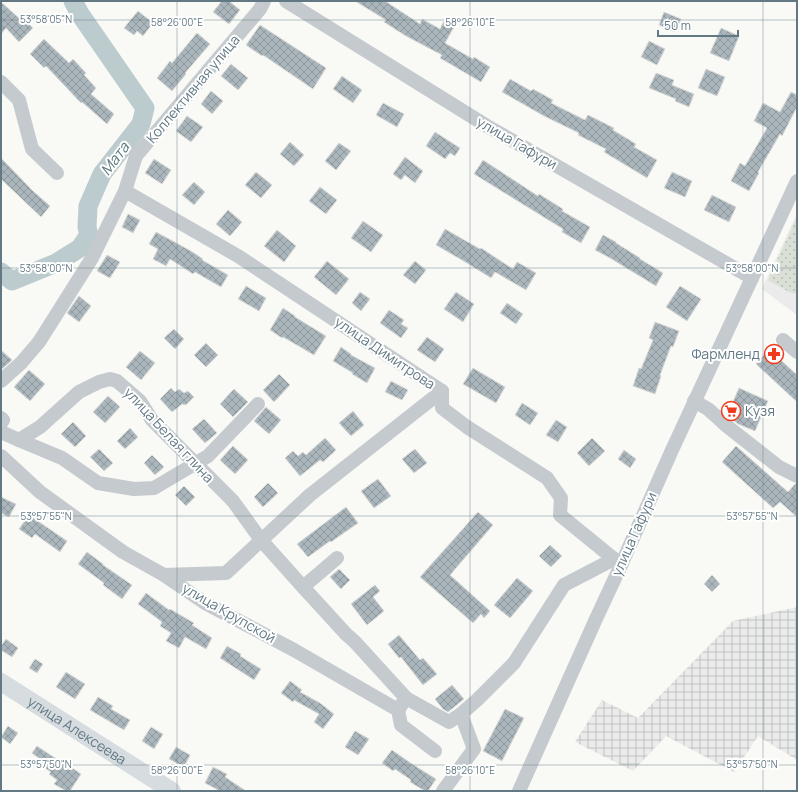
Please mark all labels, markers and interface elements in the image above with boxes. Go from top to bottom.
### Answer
text: 53°58'05"N [20,12,72,26]
scale bar [658,12,738,38]
text: 58°26'00"E [151,15,203,29]
text: 58°26'10"E [445,15,495,29]
text: 50 m [664,17,691,34]
street label: Коллективная улица [142,30,244,147]
street label: улица Гафури [474,112,561,173]
water label: Мата [95,137,134,180]
text: 53°58'00"N [20,261,72,275]
text: 53°58'00"N [726,261,778,275]
street label: улица Димитрова [331,312,439,393]
pharmacy icon: Фармленд [763,343,785,365]
place label: Фармленд [691,344,760,363]
street label: улица Белая глина [120,383,219,486]
supermarket icon: Кузя [720,400,742,422]
place label: Кузя [745,401,775,420]
street label: улица Гафури [607,489,661,579]
text: 53°57'55"N [20,509,72,523]
text: 53°57'55"N [726,509,778,523]
street label: улица Крупской [179,578,279,647]
street label: улица Алексеева [24,691,130,769]
text: 53°57'50"N [20,757,72,771]
text: 53°57'50"N [726,757,778,771]
text: 58°26'00"E [151,763,203,777]
text: 58°26'10"E [445,763,495,777]

